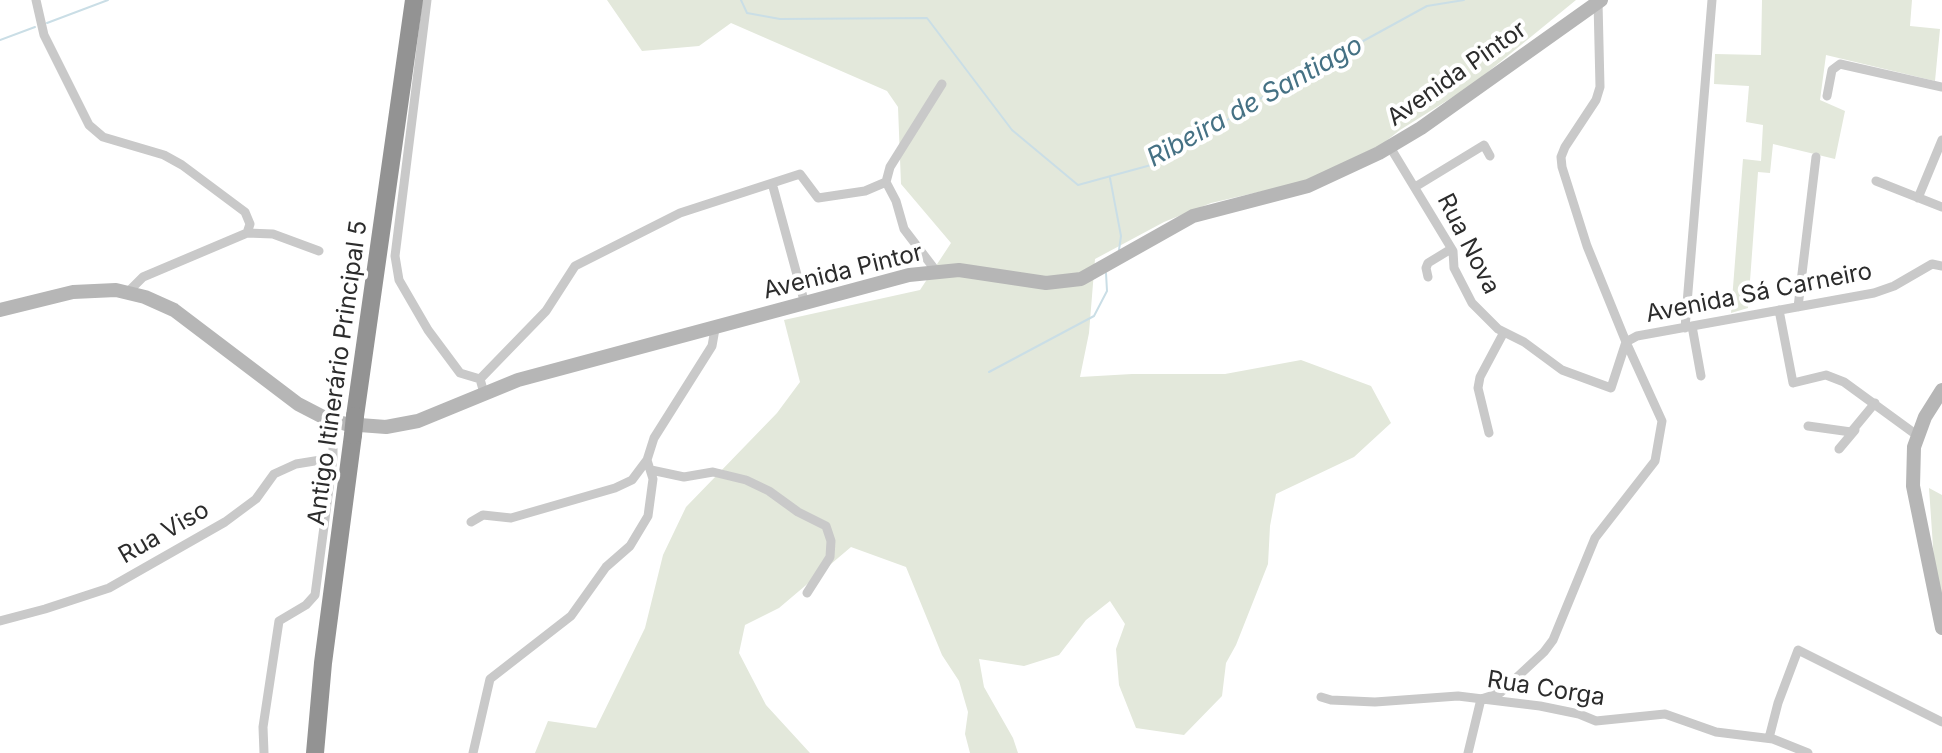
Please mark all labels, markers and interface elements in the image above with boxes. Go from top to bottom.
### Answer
street label: Avenida Pintor [1382,15,1532,133]
water label: Ribeira de Santiago [1142,30,1368,174]
street label: Rua Nova [1430,189,1506,299]
street label: Antigo Itinerário Principal 5 [302,219,374,527]
street label: Avenida Pintor [760,238,926,306]
street label: Avenida Sá Carneiro [1643,257,1875,329]
street label: Rua Viso [114,496,214,570]
street label: Rua Corga [1485,665,1607,713]

